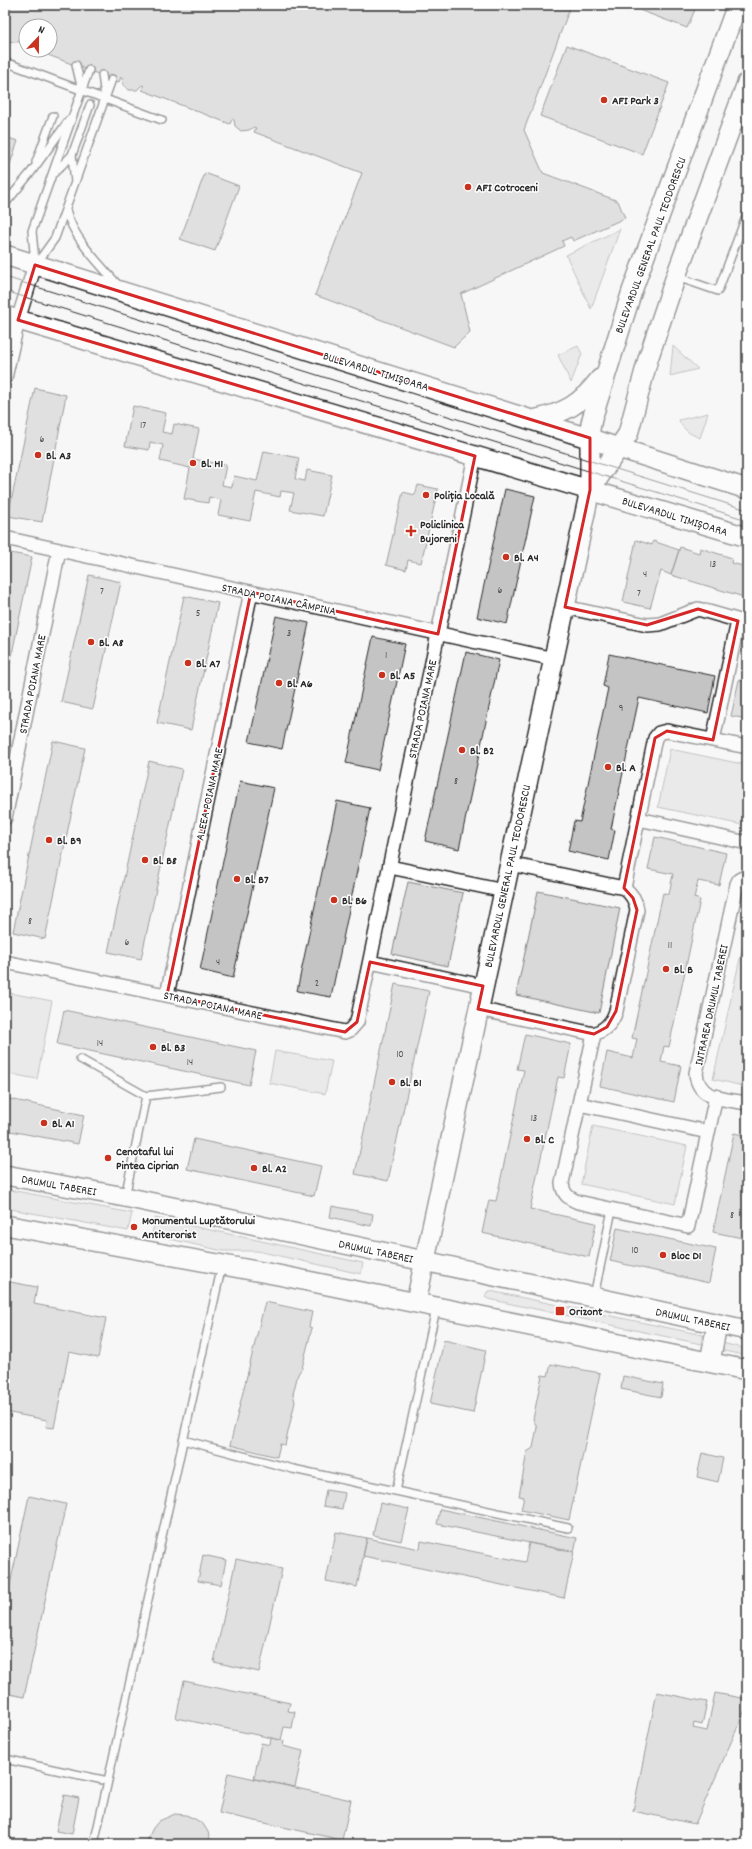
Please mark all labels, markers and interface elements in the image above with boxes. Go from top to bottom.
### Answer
north arrow [18,18,58,58]
text: N [35,22,47,39]
place label: AFI Park 3 [612,93,659,110]
marker: AFI Park 3 [599,95,609,105]
street label: BULEVARDUL GENERAL PAUL TEODORESCU [612,155,691,336]
place label: AFI Cotroceni [476,180,539,197]
marker: AFI Cotroceni [463,182,473,192]
street label: BULEVARDUL TIMIȘOARA [321,348,431,397]
house number: 17 [140,419,146,433]
house number: 6 [40,433,45,447]
place label: Bl. A3 [46,448,71,465]
marker: Bl. A3 [33,450,43,460]
place label: Bl. H1 [201,456,223,473]
marker: Bl. H1 [188,458,198,468]
place label: Poliția Locală [434,488,495,505]
marker: Poliția Locală [421,490,431,500]
street label: BULEVARDUL TIMIȘOARA [620,493,730,542]
place label: Policlinica Bujoreni [420,517,465,548]
marker: Policlinica Bujoreni [405,525,417,537]
place label: Bl. A4 [514,550,539,567]
marker: Bl. A4 [501,552,511,562]
house number: 13 [710,558,716,572]
house number: 4 [643,568,647,582]
street label: STRADA POIANA CÂMPINA [220,580,338,621]
house number: 6 [498,584,503,598]
house number: 7 [100,585,104,599]
house number: 7 [637,587,641,601]
house number: 5 [196,607,201,621]
house number: 3 [287,627,291,641]
street label: STRADA POIANA MARE [16,633,52,735]
place label: Bl. A8 [99,635,124,652]
marker: Bl. A8 [86,637,96,647]
house number: 1 [385,649,387,663]
place label: Bl. A7 [196,656,221,673]
marker: Bl. A7 [183,658,193,668]
street label: STRADA POIANA MARE [405,658,442,760]
place label: Bl. A5 [390,668,416,685]
marker: Bl. A5 [377,670,387,680]
place label: Bl. A6 [287,676,313,693]
marker: Bl. A6 [274,678,284,688]
house number: 9 [619,702,623,716]
place label: Bl. B2 [470,743,494,760]
marker: Bl. B2 [457,745,467,755]
street label: ALEEA POIANA MARE [192,746,229,842]
place label: Bl. A [616,760,636,777]
marker: Bl. A [603,762,613,772]
house number: 8 [454,775,458,789]
street label: BULEVARDUL GENERAL PAUL TEODORESCU [481,783,536,969]
place label: Bl. B9 [57,833,81,850]
marker: Bl. B9 [44,835,54,845]
place label: Bl. B8 [153,853,177,870]
marker: Bl. B8 [140,855,150,865]
place label: Bl. B7 [245,872,269,889]
marker: Bl. B7 [232,874,242,884]
place label: Bl. B6 [342,893,367,910]
marker: Bl. B6 [329,895,339,905]
house number: 8 [28,915,32,929]
house number: 6 [125,936,130,950]
house number: 11 [668,939,672,953]
street label: INTRAREA DRUMUL TABEREI [691,943,734,1067]
house number: 4 [216,956,220,970]
place label: Bl. B [674,962,693,979]
marker: Bl. B [661,964,671,974]
house number: 2 [315,977,319,991]
street label: STRADA POIANA MARE [162,988,264,1025]
house number: 14 [97,1037,103,1051]
place label: Bl. B3 [161,1040,185,1057]
marker: Bl. B3 [148,1042,158,1052]
house number: 10 [396,1048,404,1062]
house number: 14 [187,1056,193,1070]
place label: Bl. B1 [400,1075,422,1092]
marker: Bl. B1 [387,1077,397,1087]
house number: 13 [531,1112,537,1126]
place label: Bl. A1 [52,1116,75,1133]
marker: Bl. A1 [39,1118,49,1128]
place label: Bl. C [535,1132,554,1149]
marker: Bl. C [522,1134,532,1144]
place label: Cenotaful lui Pintea Ciprian [116,1144,179,1175]
marker: Cenotaful lui Pintea Ciprian [103,1153,113,1163]
place label: Bl. A2 [262,1161,287,1178]
marker: Bl. A2 [249,1163,259,1173]
street label: DRUMUL TABEREI [20,1172,98,1201]
house number: 8 [730,1209,734,1223]
place label: Monumentul Luptătorului Antiterorist [142,1213,256,1244]
marker: Monumentul Luptătorului Antiterorist [129,1222,139,1232]
street label: DRUMUL TABEREI [337,1236,415,1269]
house number: 10 [631,1244,639,1258]
place label: Bloc D1 [671,1248,702,1265]
marker: Bloc D1 [658,1250,668,1260]
place label: Orizont [569,1304,603,1321]
street label: DRUMUL TABEREI [654,1304,732,1337]
marker: Orizont [554,1305,566,1317]

